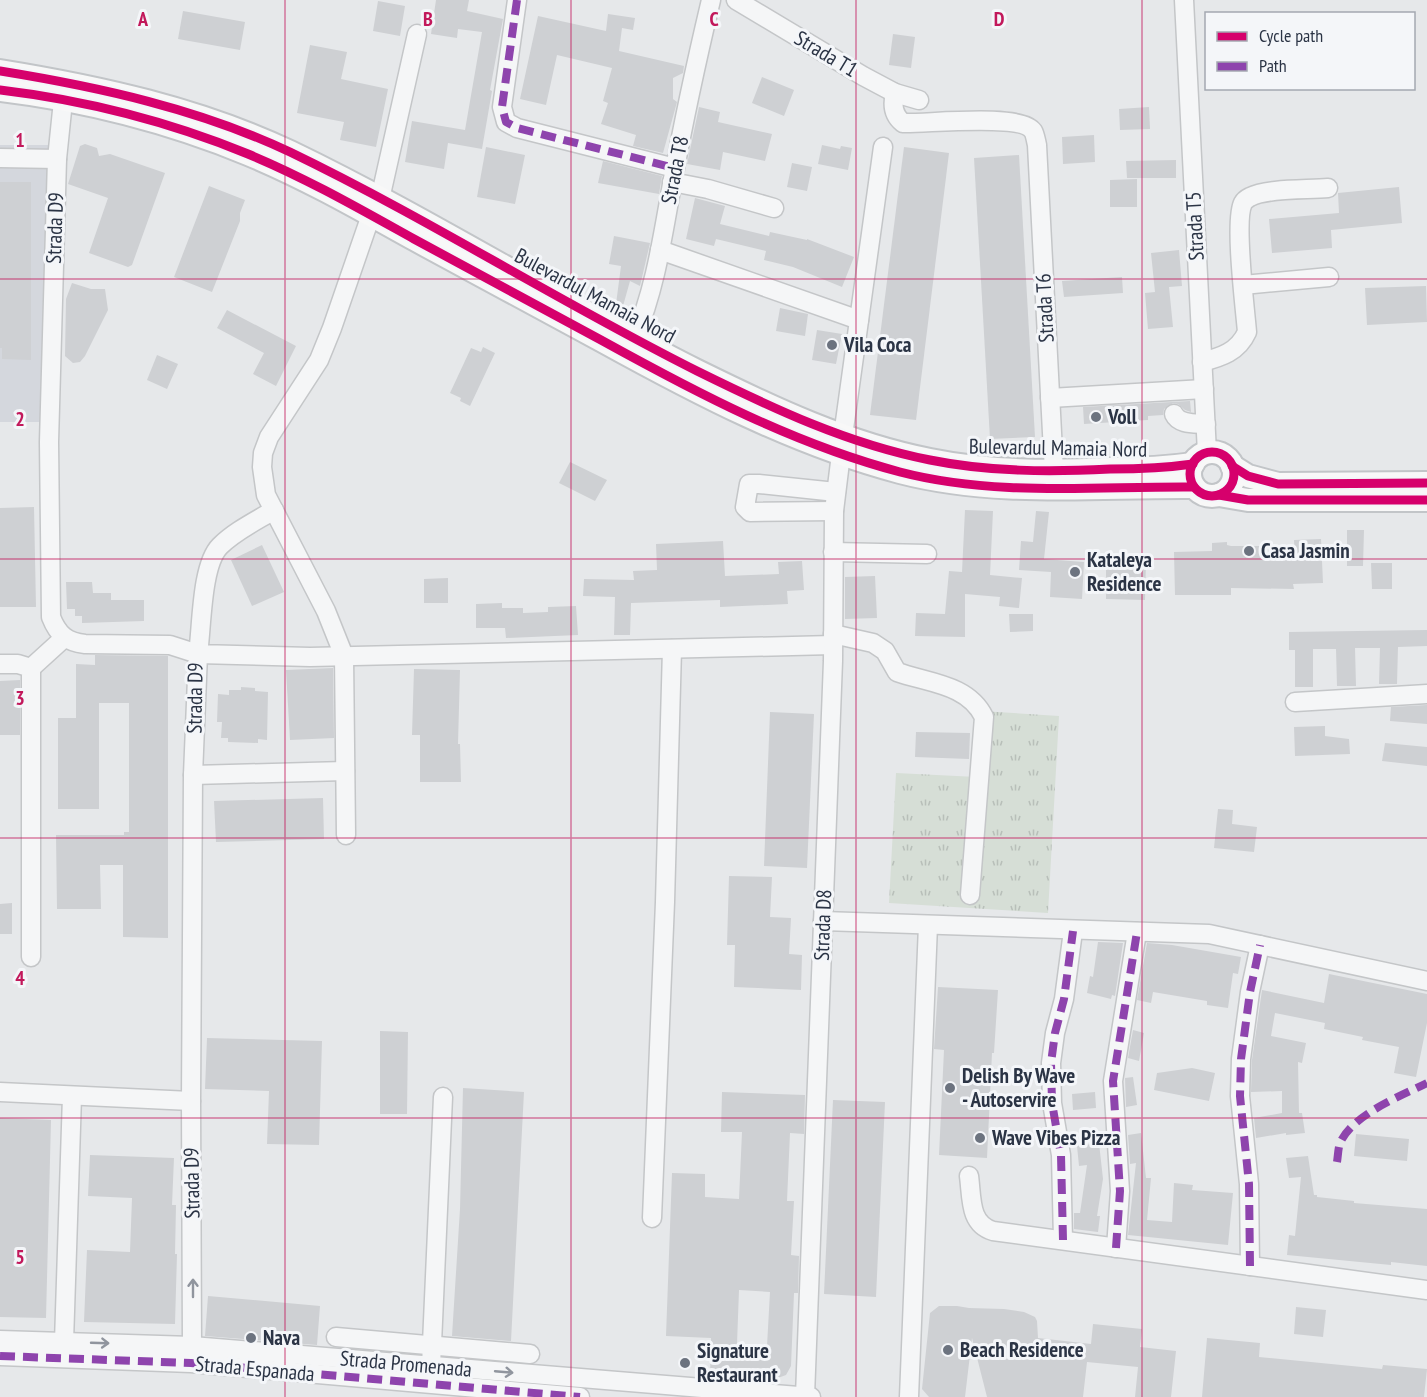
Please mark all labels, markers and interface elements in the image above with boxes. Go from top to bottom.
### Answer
text: A [137,6,149,32]
text: B [423,6,433,32]
text: C [709,6,719,32]
text: D [994,6,1005,32]
legend [1205,12,1415,90]
street label: Strada T1 [790,24,863,83]
text: Cycle path [1259,24,1323,47]
text: Path [1259,54,1287,77]
text: 1 [15,127,25,153]
street label: Strada T8 [655,133,694,206]
street label: Strada T5 [1179,191,1210,261]
street label: Strada D9 [40,192,69,264]
street label: Bulevardul Mamaia Nord [510,242,680,349]
street label: Strada T6 [1029,273,1060,343]
place label: Vila Coca [843,331,912,358]
marker: Vila Coca [825,338,839,352]
place label: Voll [1107,403,1138,430]
text: 2 [15,406,25,432]
marker: Voll [1089,410,1103,424]
street label: Bulevardul Mamaia Nord [969,432,1148,463]
place label: Casa Jasmin [1261,537,1350,564]
marker: Casa Jasmin [1242,544,1256,558]
place label: Kataleya Residence [1087,546,1162,597]
marker: Kataleya Residence [1068,565,1082,579]
street label: Strada D9 [180,662,209,734]
text: 3 [15,685,25,711]
street label: Strada D8 [808,889,837,961]
text: 4 [15,965,25,991]
place label: Delish By Wave - Autoservire [962,1062,1075,1113]
marker: Delish By Wave - Autoservire [943,1081,957,1095]
place label: Wave Vibes Pizza [991,1124,1121,1151]
marker: Wave Vibes Pizza [973,1131,987,1145]
street label: Strada D9 [177,1147,206,1219]
text: 5 [15,1244,25,1270]
one-way arrow [187,1278,199,1298]
place label: Nava [263,1324,300,1351]
marker: Nava [244,1331,258,1345]
place label: Beach Residence [960,1336,1084,1363]
place label: Signature Restaurant [697,1337,778,1388]
one-way arrow [90,1338,110,1349]
marker: Beach Residence [941,1343,955,1357]
street label: Strada Promenada [339,1344,473,1383]
street label: Strada Espanada [194,1350,316,1387]
marker: Signature Restaurant [678,1356,692,1370]
one-way arrow [494,1367,514,1378]

